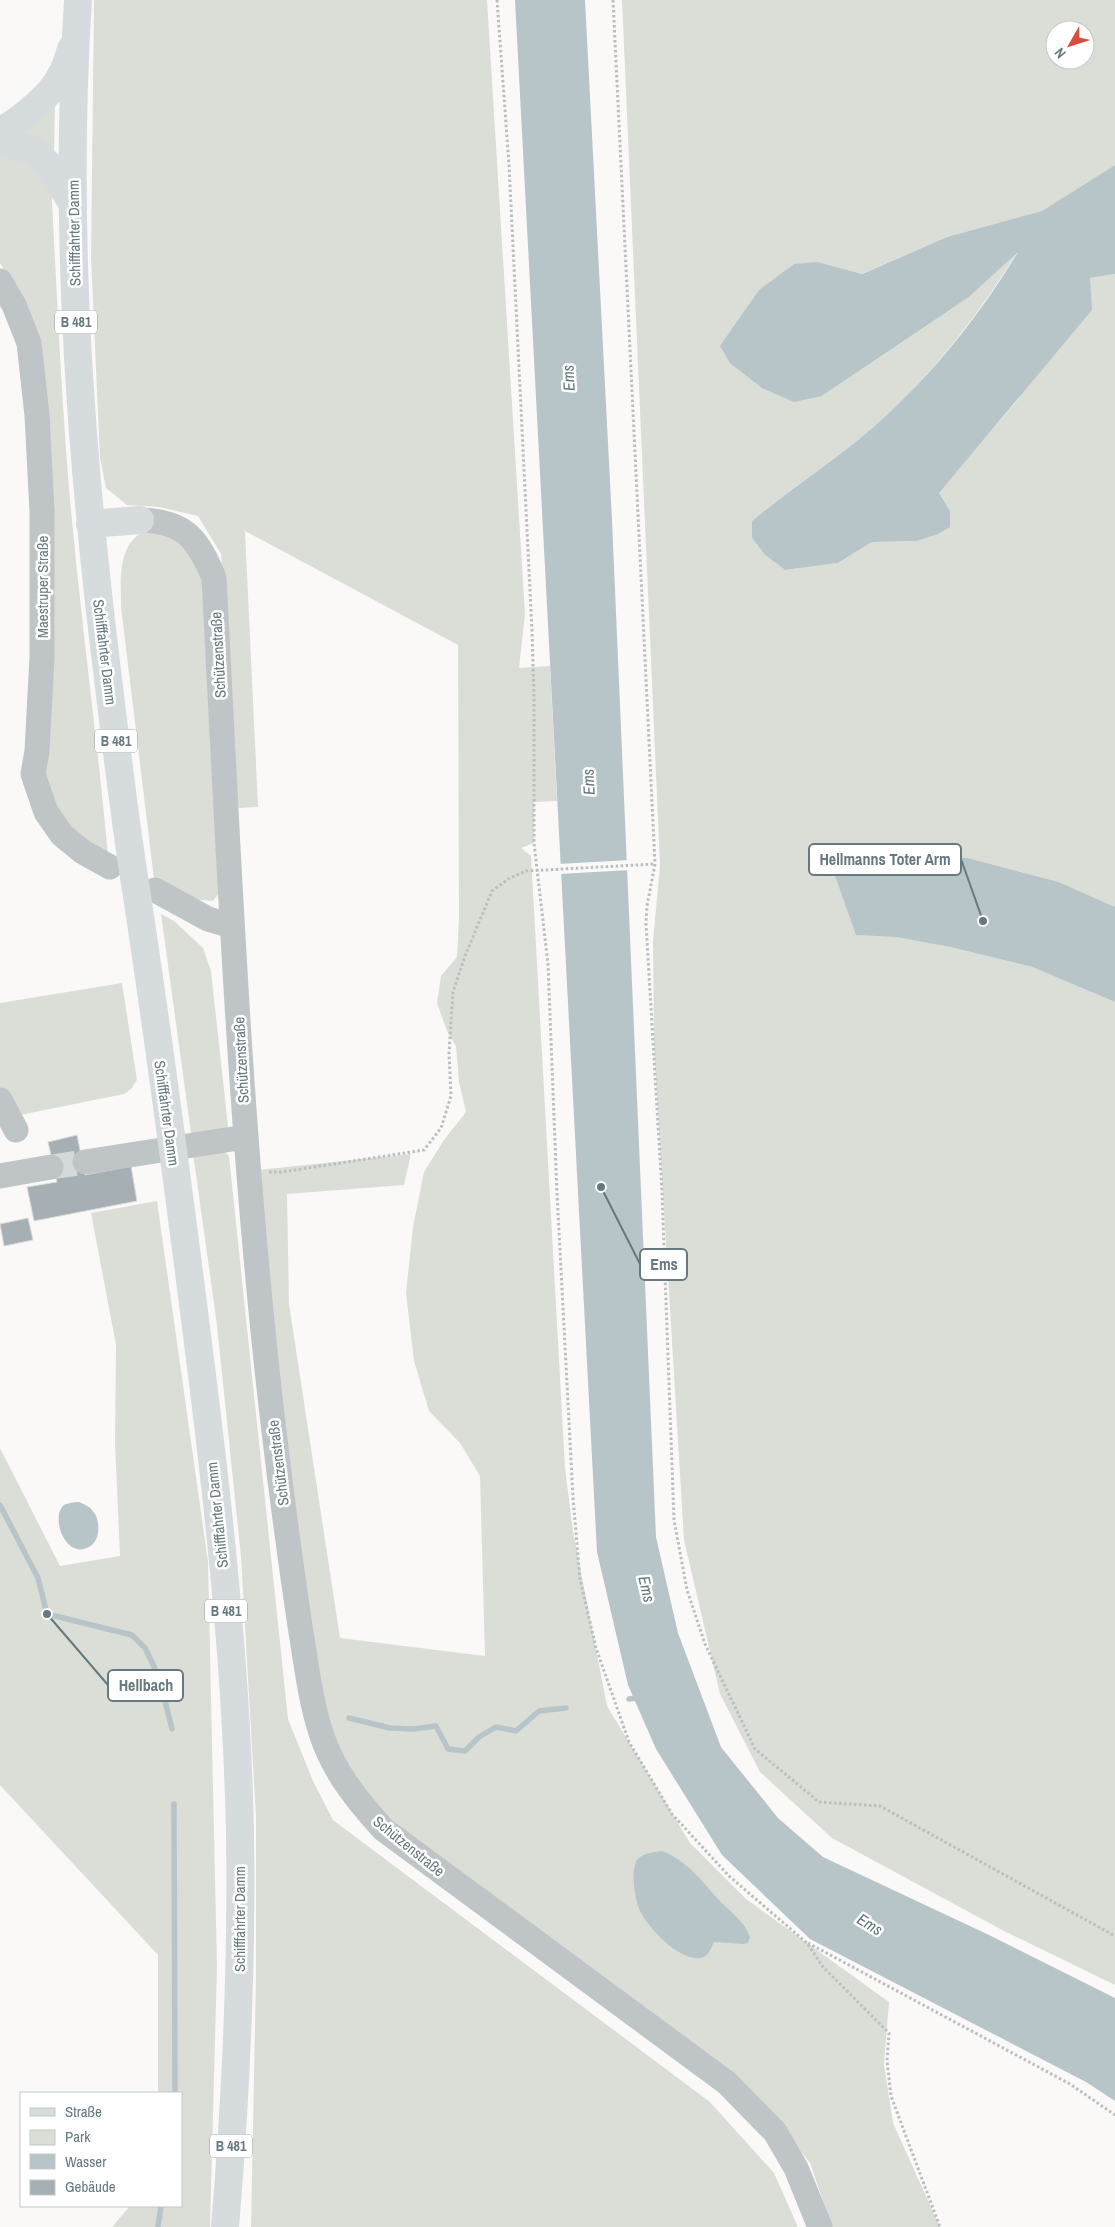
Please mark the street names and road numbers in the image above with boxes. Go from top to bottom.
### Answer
street label: Schifffahrter Damm [63,180,85,286]
road number: B 481 [55,311,97,334]
street label: Maestruper Straße [32,536,53,638]
street label: Schifffahrter Damm [88,598,122,706]
street label: Schützenstraße [205,611,231,699]
road number: B 481 [95,729,137,752]
street label: Schützenstraße [228,1016,254,1104]
street label: Schifffahrter Damm [149,1059,185,1167]
street label: Schützenstraße [262,1419,294,1507]
street label: Schifffahrter Damm [201,1461,233,1569]
road number: B 481 [205,1600,247,1622]
street label: Schützenstraße [369,1811,449,1881]
street label: Schifffahrter Damm [229,1866,250,1972]
road number: B 481 [210,2134,252,2158]

